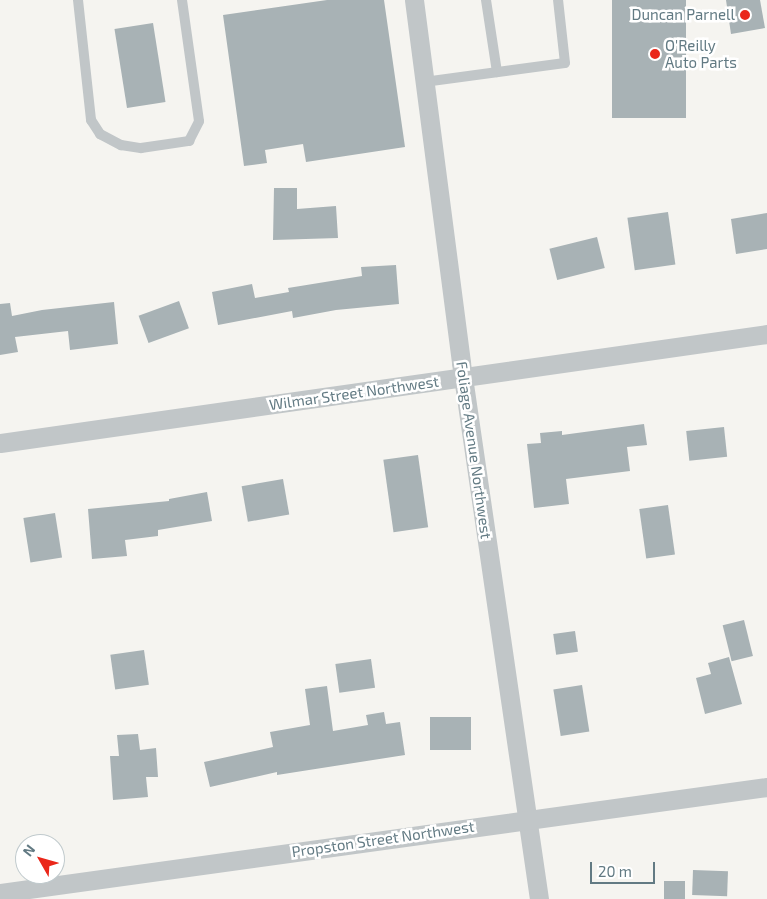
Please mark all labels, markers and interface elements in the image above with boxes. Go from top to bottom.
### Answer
place label: Duncan Parnell [631,6,735,24]
marker: Duncan Parnell [739,9,751,21]
place label: O'Reilly Auto Parts [665,36,737,71]
marker: O'Reilly Auto Parts [649,48,661,60]
street label: Foliage Avenue Northwest [453,360,495,540]
street label: Wilmar Street Northwest [268,372,440,414]
street label: Propston Street Northwest [291,817,475,861]
north arrow [15,834,65,884]
text: N [19,841,38,859]
scale bar [592,852,657,884]
text: 20 m [598,862,632,880]

